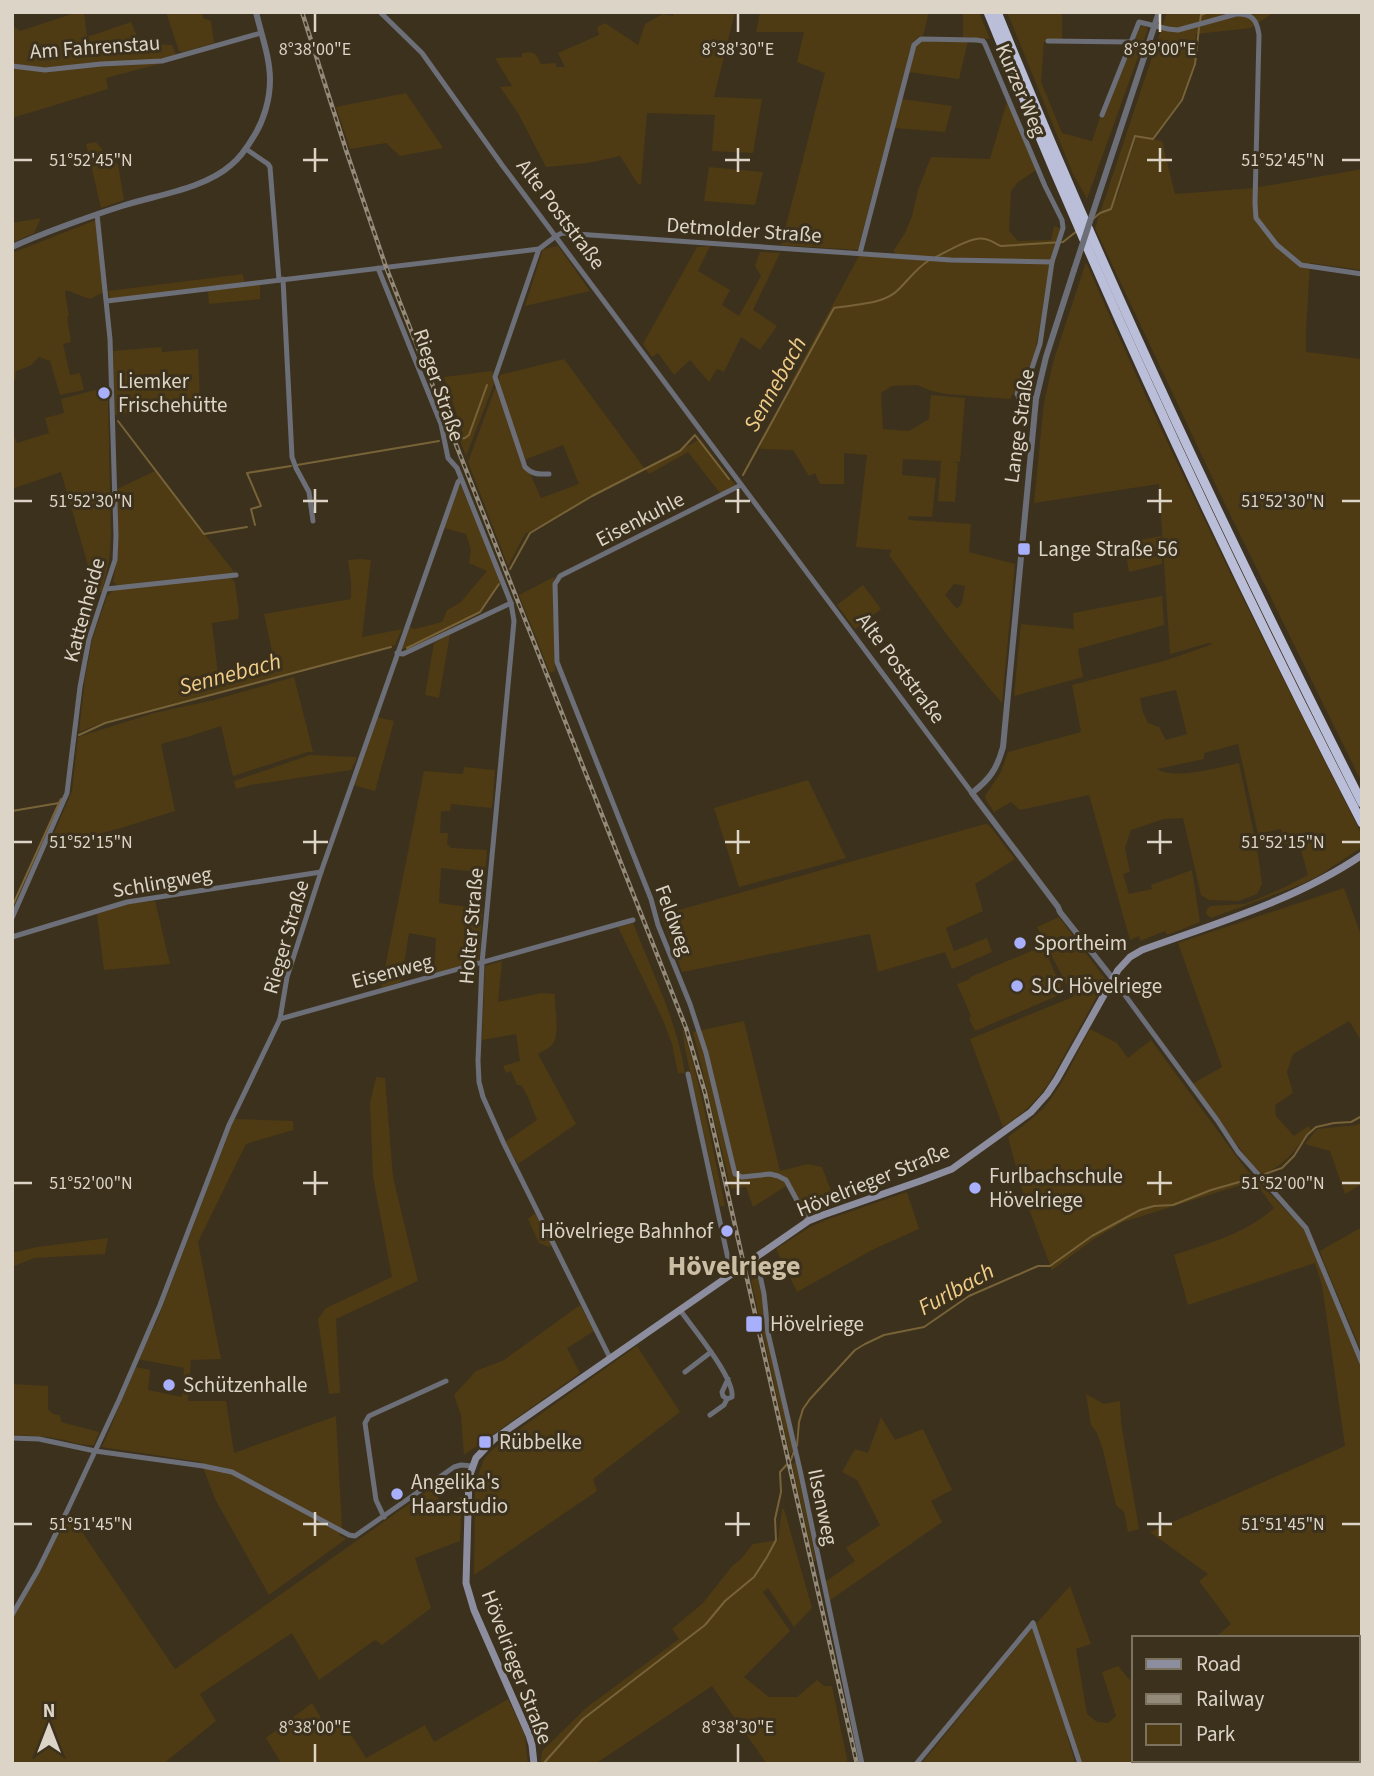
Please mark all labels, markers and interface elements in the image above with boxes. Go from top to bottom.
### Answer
street label: Am Fahrenstau [29,27,161,67]
text: 8°38'00"E [279,37,351,62]
text: 8°38'30"E [702,37,774,62]
text: 8°39'00"E [1124,37,1196,62]
street label: Kurzer Weg [988,39,1054,142]
text: 51°52'45"N [49,148,133,173]
text: 51°52'45"N [1241,148,1325,173]
street label: Alte Poststraße [509,152,613,276]
street label: Detmolder Straße [665,210,823,250]
street label: Rieger Straße [406,325,472,445]
water label: Sennebach [735,330,815,438]
place label: Liemker Frischehütte [118,366,227,420]
street label: Lange Straße [996,367,1042,485]
marker: Liemker Frischehütte [96,385,112,401]
street label: Eisenkuhle [591,484,689,554]
text: 51°52'30"N [49,489,133,514]
text: 51°52'30"N [1241,489,1325,514]
place label: Lange Straße 56 [1038,534,1178,564]
marker: Lange Straße 56 [1016,541,1032,557]
street label: Kattenheide [56,554,112,666]
street label: Alte Poststraße [849,606,953,730]
water label: Sennebach [175,645,285,703]
text: 51°52'15"N [49,830,133,855]
text: 51°52'15"N [1241,830,1325,855]
street label: Schlingweg [110,858,215,906]
street label: Holter Straße [451,866,491,986]
street label: Rieger Straße [255,877,317,997]
street label: Feldweg [647,880,701,960]
place label: Sportheim [1034,928,1127,958]
marker: Sportheim [1012,935,1028,951]
street label: Eisenweg [348,946,436,996]
place label: SJC Hövelriege [1031,971,1162,1001]
marker: SJC Hövelriege [1009,978,1025,994]
street label: Hövelrieger Straße [792,1136,954,1224]
place label: Furlbachschule Hövelriege [989,1161,1123,1215]
text: 51°52'00"N [49,1171,133,1196]
text: 51°52'00"N [1241,1171,1325,1196]
marker: Furlbachschule Hövelriege [967,1180,983,1196]
place label: Hövelriege Bahnhof [540,1216,714,1246]
marker: Hövelriege Bahnhof [719,1223,735,1239]
district label: Hövelriege [667,1246,801,1286]
water label: Furlbach [912,1254,1000,1324]
place label: Hövelriege [770,1309,864,1339]
marker: Hövelriege [744,1314,764,1334]
place label: Schützenhalle [183,1370,308,1400]
marker: Schützenhalle [161,1377,177,1393]
place label: Rübbelke [499,1427,582,1457]
marker: Rübbelke [477,1434,493,1450]
street label: Ilsenweg [800,1466,846,1548]
place label: Angelika's Haarstudio [411,1467,508,1521]
marker: Angelika's Haarstudio [389,1486,405,1502]
text: 51°51'45"N [49,1512,133,1537]
text: 51°51'45"N [1241,1512,1325,1537]
street label: Hövelrieger Straße [474,1586,560,1748]
legend [1132,1636,1360,1762]
text: Road [1196,1649,1241,1679]
text: Railway [1196,1684,1264,1714]
north arrow [14,1692,84,1762]
text: N [43,1698,55,1725]
text: 8°38'00"E [279,1715,351,1740]
text: 8°38'30"E [702,1715,774,1740]
text: Park [1196,1719,1236,1749]

